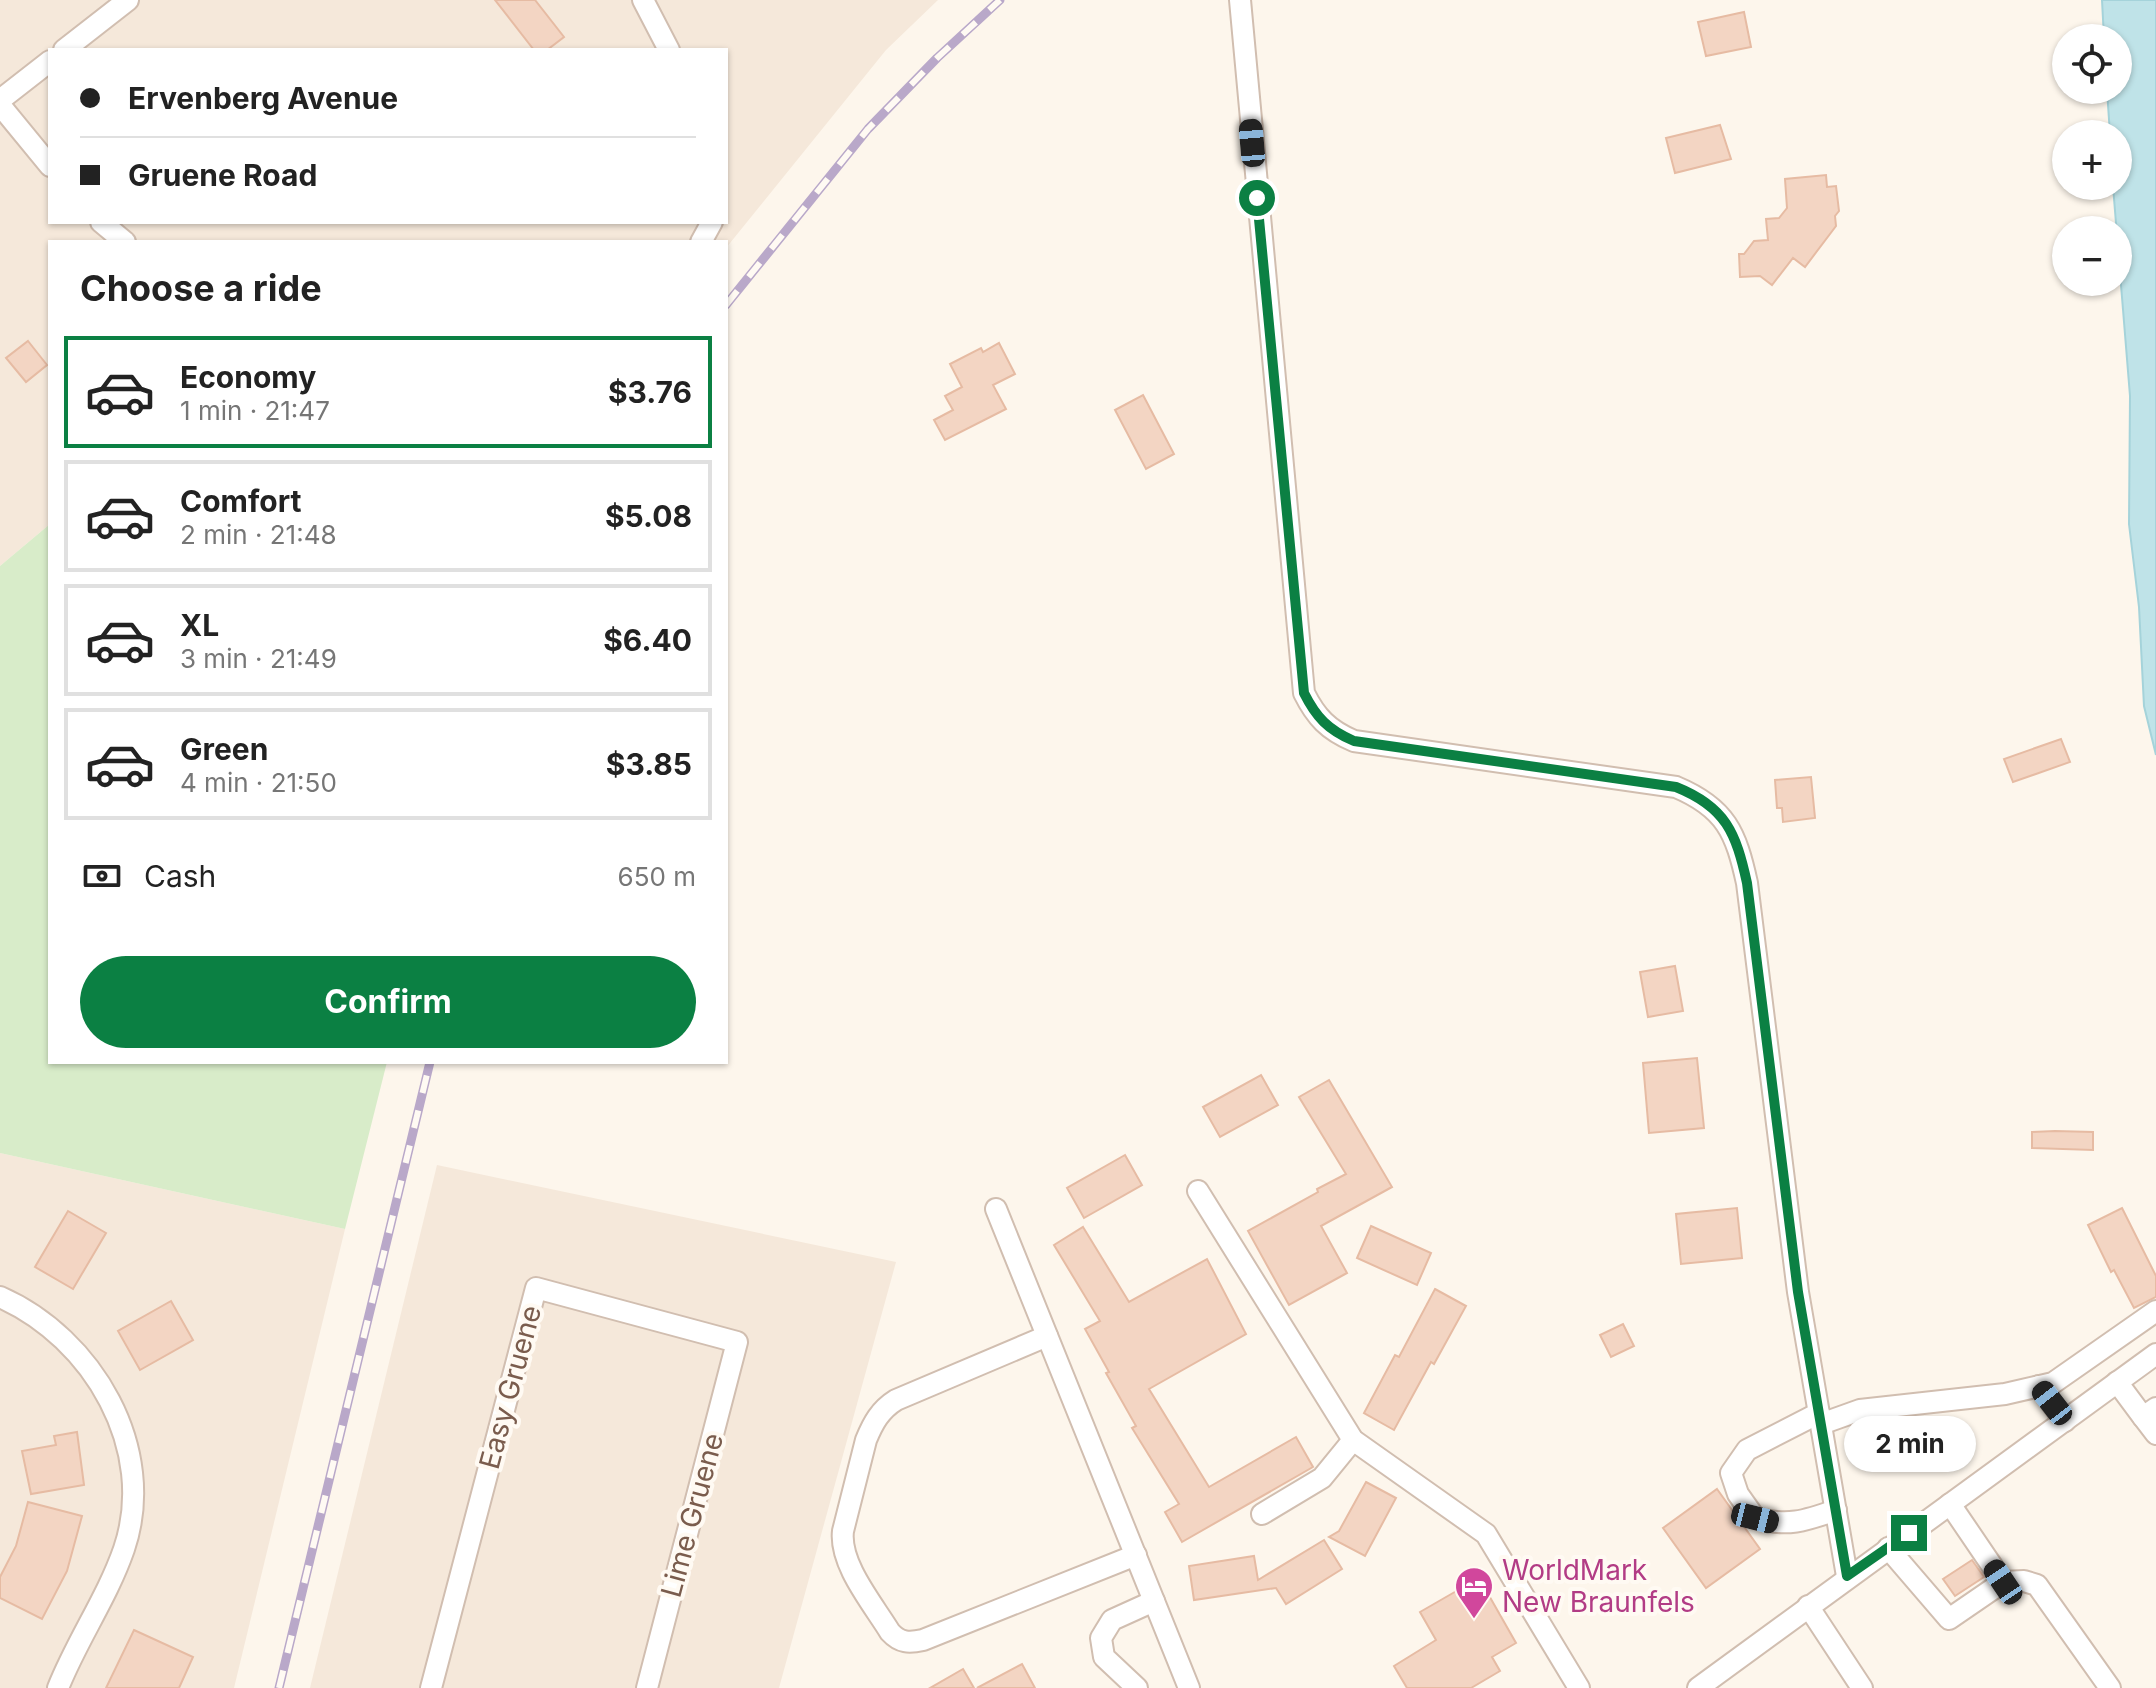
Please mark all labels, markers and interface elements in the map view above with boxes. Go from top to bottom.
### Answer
map controls [2052,24,2132,296]
button: locate [2052,24,2132,104]
text: Ervenberg Avenue [128,80,398,116]
car [1238,118,1266,168]
button: + [2052,120,2132,200]
text: Gruene Road [128,157,317,193]
route start [1239,180,1275,216]
button: − [2052,216,2132,296]
text: Choose a ride [80,266,322,310]
icon: car [84,356,156,428]
text: Economy [180,359,316,395]
text: $3.76 [608,374,692,410]
text: 1 min · 21:47 [180,395,330,426]
icon: car [84,480,156,552]
text: Comfort [180,483,301,519]
text: $5.08 [605,498,692,534]
text: 2 min · 21:48 [180,519,337,550]
icon: car [84,604,156,676]
text: XL [180,607,219,643]
text: $6.40 [603,622,692,658]
text: 3 min · 21:49 [180,643,337,674]
icon: car [84,728,156,800]
text: Green [180,731,268,767]
text: $3.85 [606,746,692,782]
text: 4 min · 21:50 [180,767,337,798]
icon: cash [80,854,124,898]
text: Cash [144,858,216,894]
text: 650 m [618,861,696,892]
button: Confirm [80,956,696,1048]
street label: Easy Gruene [472,1301,548,1473]
car [2028,1377,2076,1429]
callout: 2 min [1843,1417,1975,1473]
text: 2 min [1875,1428,1945,1459]
street label: Lime Gruene [654,1429,730,1601]
car [1729,1501,1781,1535]
route end [1891,1515,1927,1551]
place label: WorldMark New Braunfels [1502,1553,1695,1619]
car [1980,1555,2026,1609]
hotel icon: WorldMark New Braunfels [1453,1565,1495,1620]

